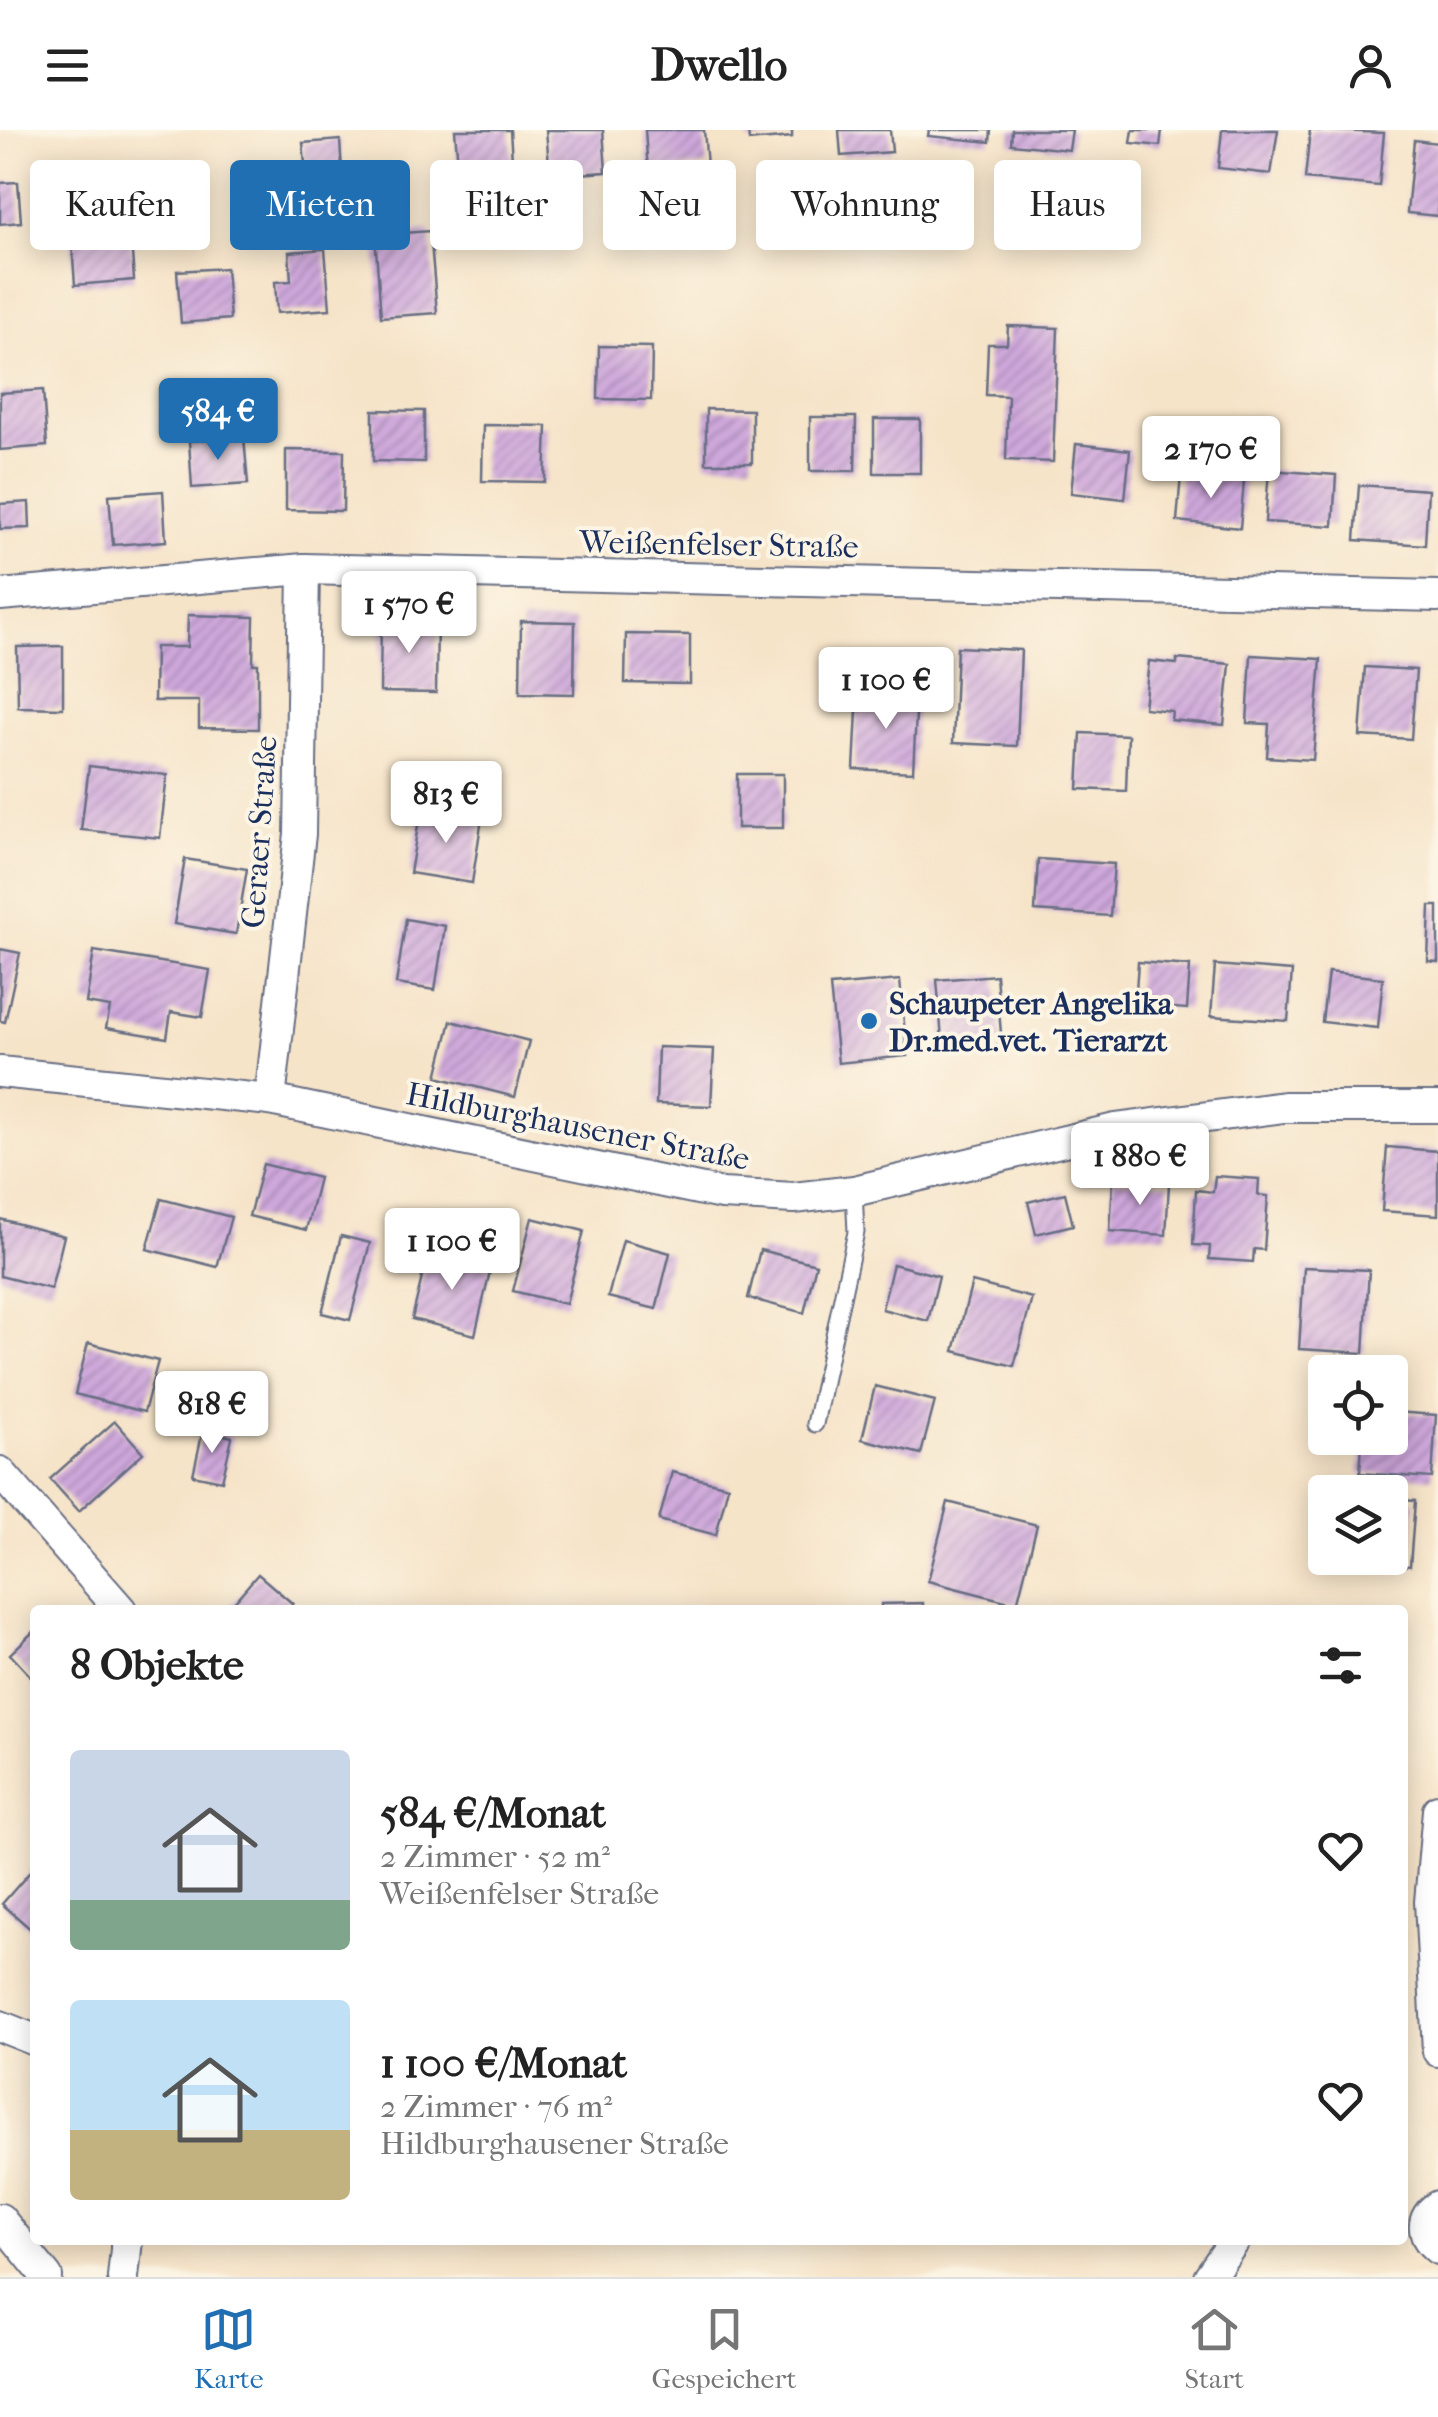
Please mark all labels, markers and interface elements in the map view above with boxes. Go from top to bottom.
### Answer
icon: menu [40,38,95,93]
icon: person [1343,38,1398,93]
text: Dwello [651,39,787,92]
chip: Kaufen [30,160,210,250]
chip: Mieten [230,160,410,250]
chip: Filter [430,160,583,250]
chip: Neu [603,160,736,250]
chip: Wohnung [756,160,974,250]
chip: Haus [994,160,1141,250]
pin: 584 € [148,378,288,463]
text: 584 € [181,392,255,429]
pin: 2 170 € [1119,416,1303,501]
text: 2 170 € [1164,430,1258,467]
street label: Weißenfelser Straße [578,524,859,565]
pin: 1 570 € [317,571,501,656]
text: 1 570 € [364,585,454,622]
pin: 1 100 € [794,647,978,732]
text: 1 100 € [841,661,931,698]
street label: Geraer Straße [234,734,285,930]
pin: 813 € [376,761,516,846]
text: 813 € [413,775,479,812]
place label: Schaupeter Angelika Dr.med.vet. Tierarzt [889,985,1174,1059]
marker: Schaupeter Angelika Dr.med.vet. Tierarzt [858,1010,880,1032]
street label: Hildburghausener Straße [403,1075,753,1178]
pin: 1 880 € [1048,1123,1232,1208]
text: 1 880 € [1093,1137,1187,1174]
pin: 1 100 € [360,1208,544,1293]
text: 1 100 € [407,1222,497,1259]
map controls [1308,1355,1408,1575]
button: locate [1308,1355,1408,1455]
pin: 818 € [142,1371,282,1456]
text: 818 € [177,1385,247,1422]
button: layers [1308,1475,1408,1575]
icon: filters [1313,1638,1368,1693]
text: 8 Objekte [70,1641,244,1690]
text: 584 €/Monat [380,1789,606,1838]
icon: home [150,1790,270,1910]
icon: heart [1313,1823,1368,1878]
text: 2 Zimmer · 52 m² [380,1838,610,1875]
text: Weißenfelser Straße [380,1875,659,1912]
text: 1 100 €/Monat [380,2039,627,2088]
icon: home [150,2040,270,2160]
icon: heart [1313,2073,1368,2128]
text: 2 Zimmer · 76 m² [380,2088,612,2125]
text: Hildburghausener Straße [380,2125,729,2162]
tab: Karte [194,2302,264,2395]
tab: Gespeichert [652,2302,796,2395]
tab: Start [1185,2302,1244,2395]

